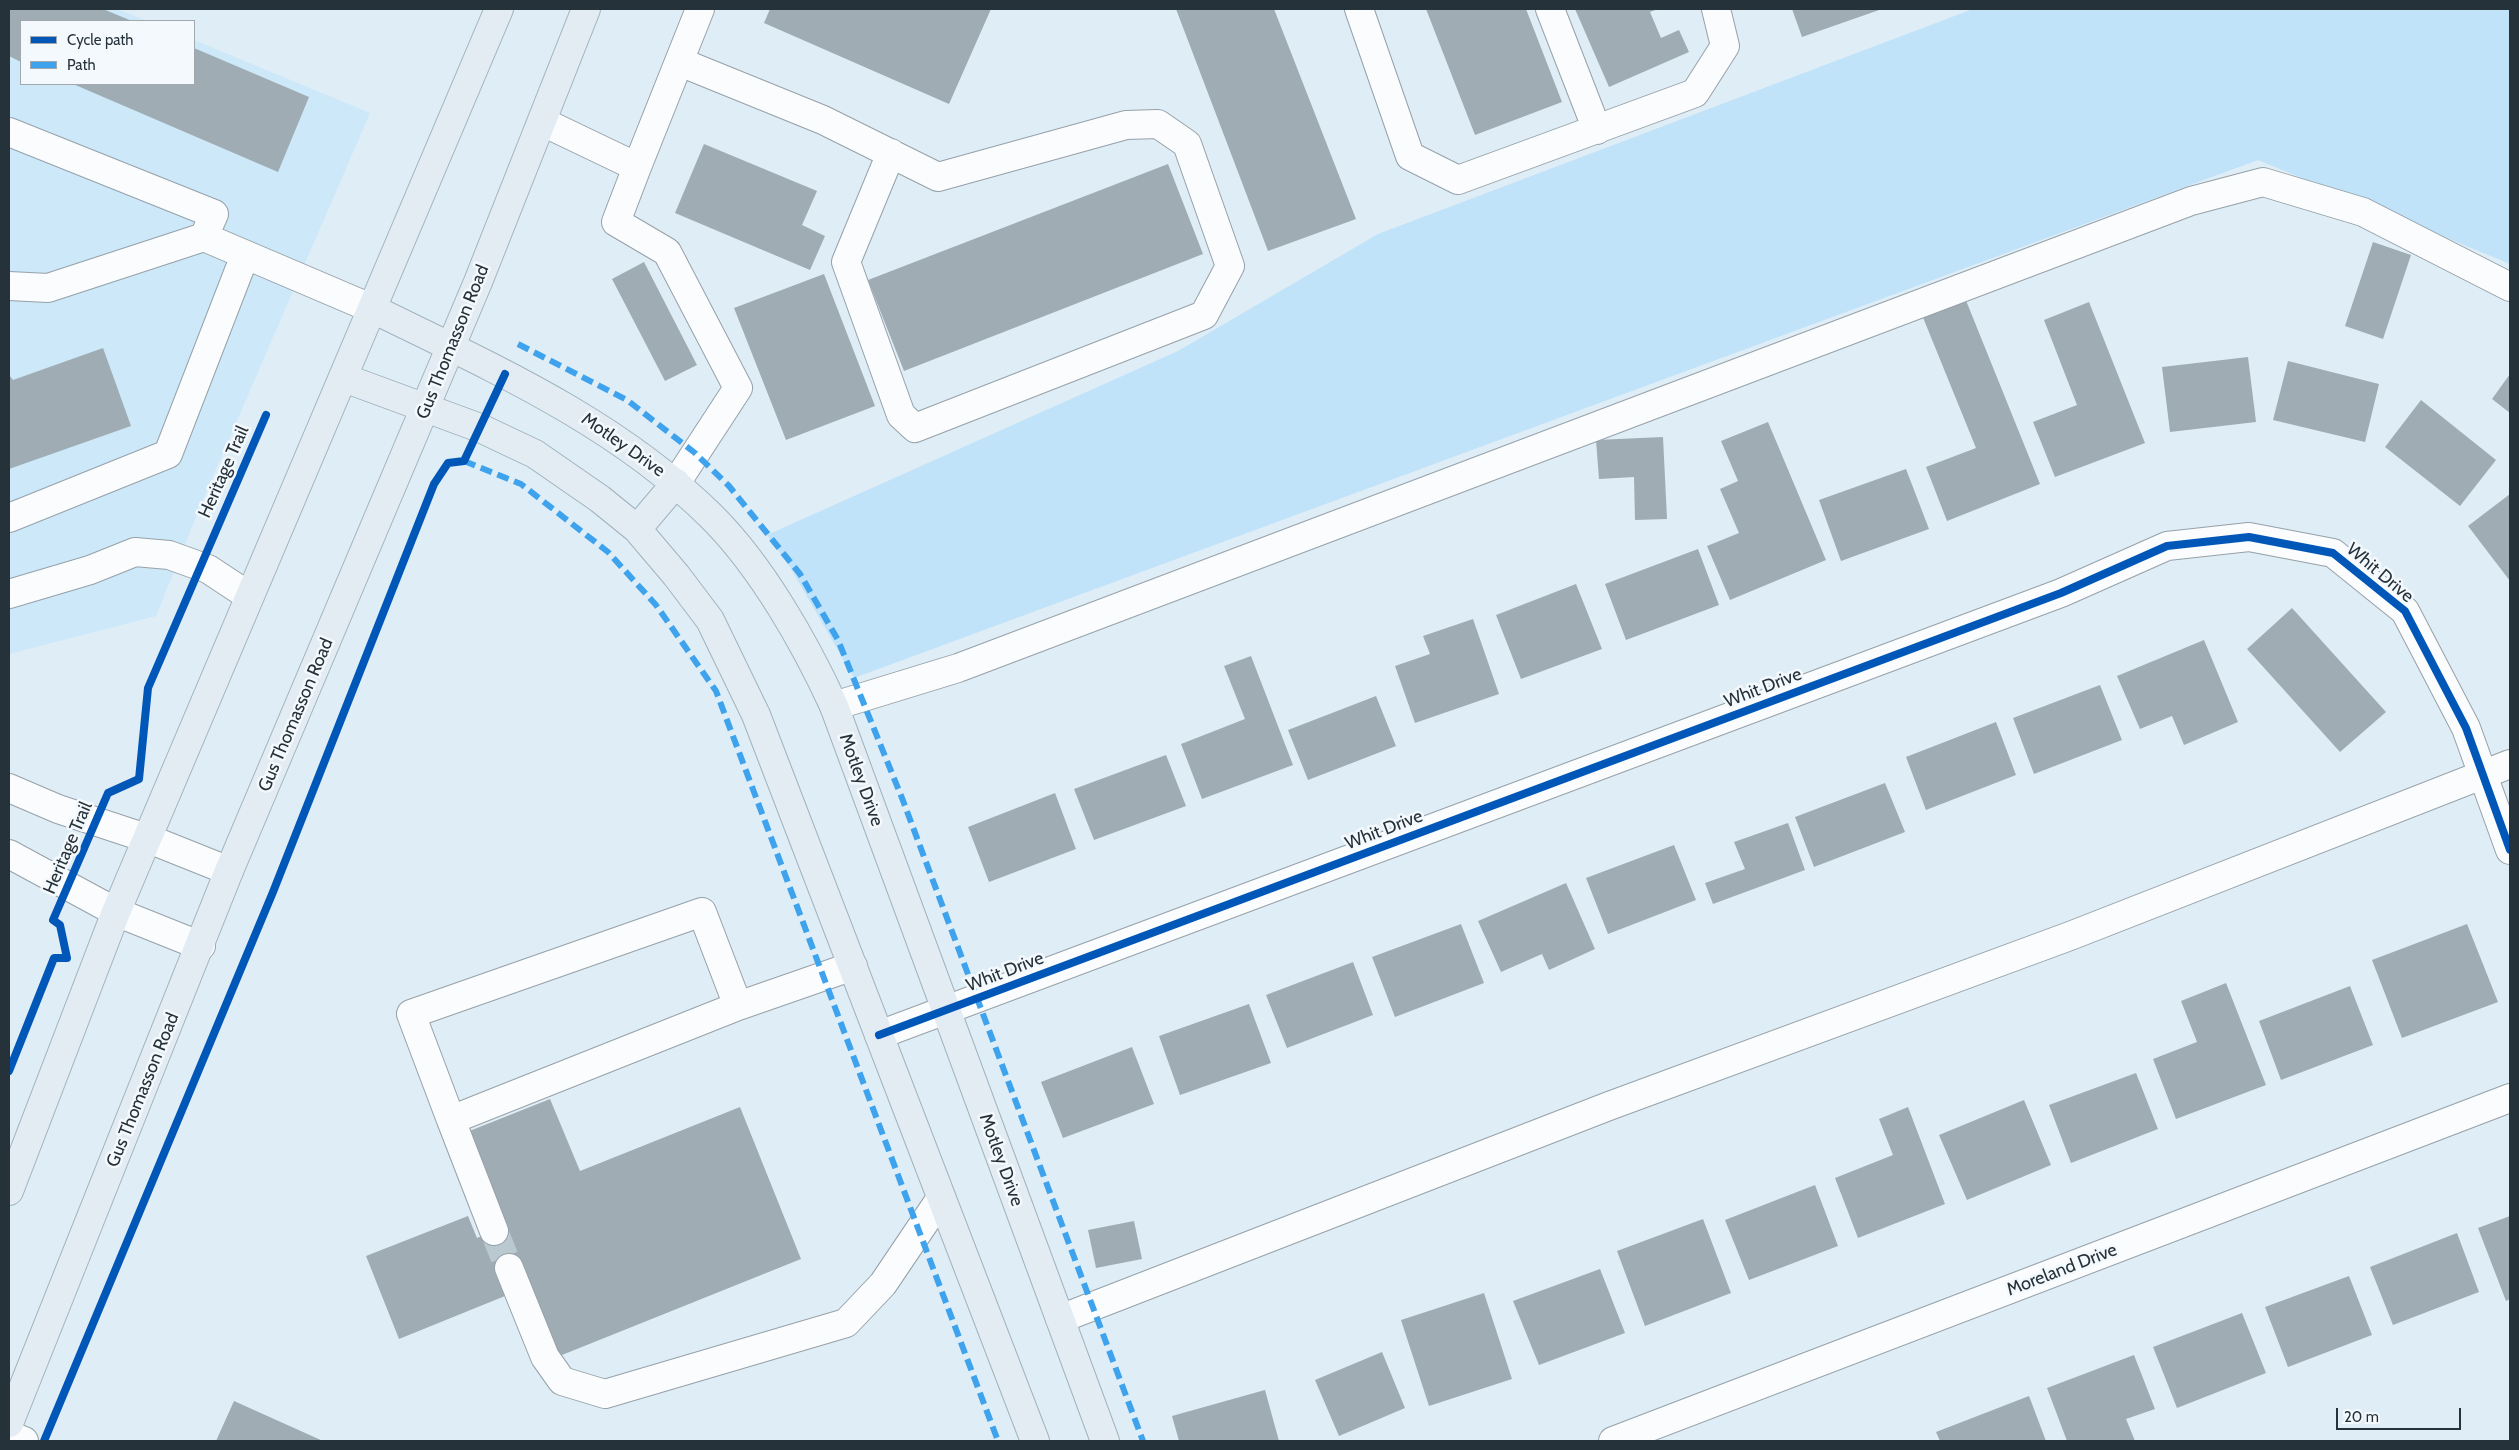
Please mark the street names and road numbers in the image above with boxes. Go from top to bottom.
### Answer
street label: Gus Thomasson Road [412,262,494,422]
street label: Motley Drive [577,408,669,482]
street label: Heritage Trail [194,423,254,521]
street label: Whit Drive [2342,539,2418,607]
street label: Gus Thomasson Road [254,635,338,795]
street label: Whit Drive [1721,663,1805,713]
street label: Motley Drive [834,731,888,829]
street label: Heritage Trail [39,798,97,898]
street label: Whit Drive [1342,805,1426,855]
street label: Whit Drive [963,947,1047,997]
street label: Gus Thomasson Road [102,1010,184,1170]
street label: Motley Drive [974,1111,1028,1209]
street label: Moreland Drive [2004,1239,2120,1301]

